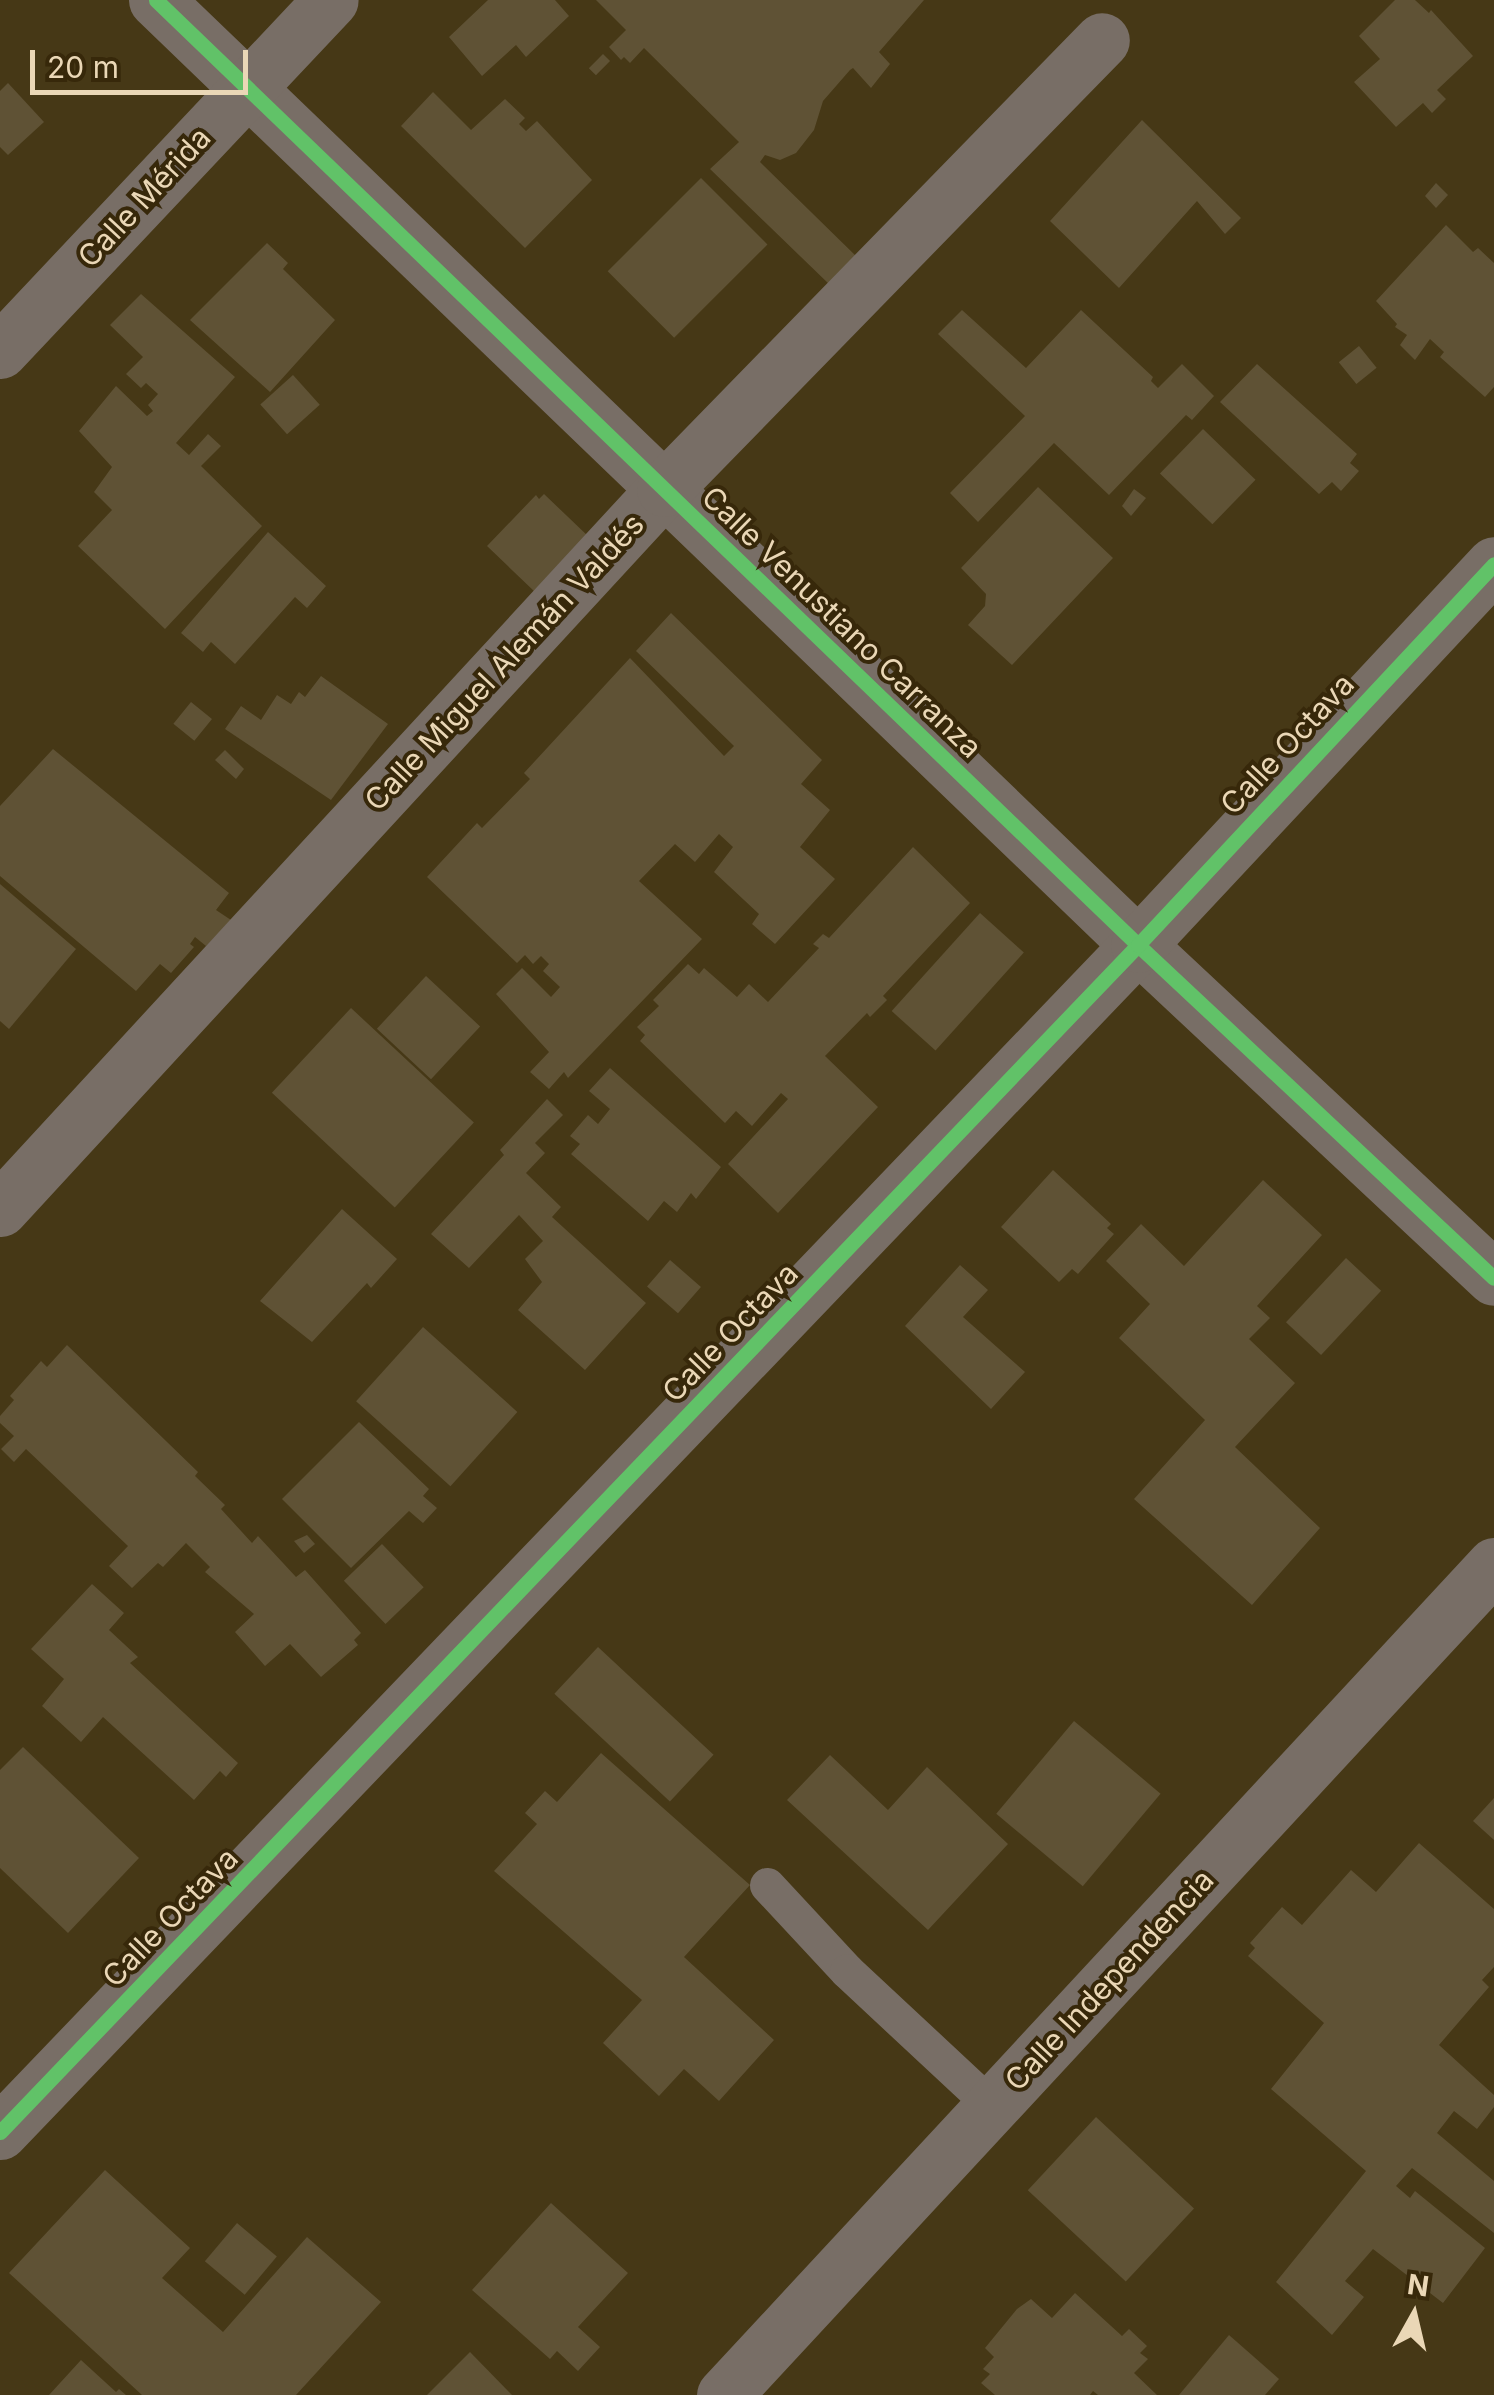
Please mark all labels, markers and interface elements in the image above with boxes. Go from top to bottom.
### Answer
scale bar [35,30,252,92]
text: 20 m [47,49,119,85]
street label: Calle Mérida [70,120,218,274]
street label: Calle Venustiano Carranza [695,479,989,765]
street label: Calle Miguel Alemán Valdés [357,506,651,818]
street label: Calle Octava [1213,666,1361,822]
street label: Calle Octava [655,1255,805,1409]
street label: Calle Octava [95,1840,245,1994]
street label: Calle Independencia [997,1862,1221,2098]
north arrow [1364,2265,1464,2365]
text: N [1405,2267,1431,2304]

